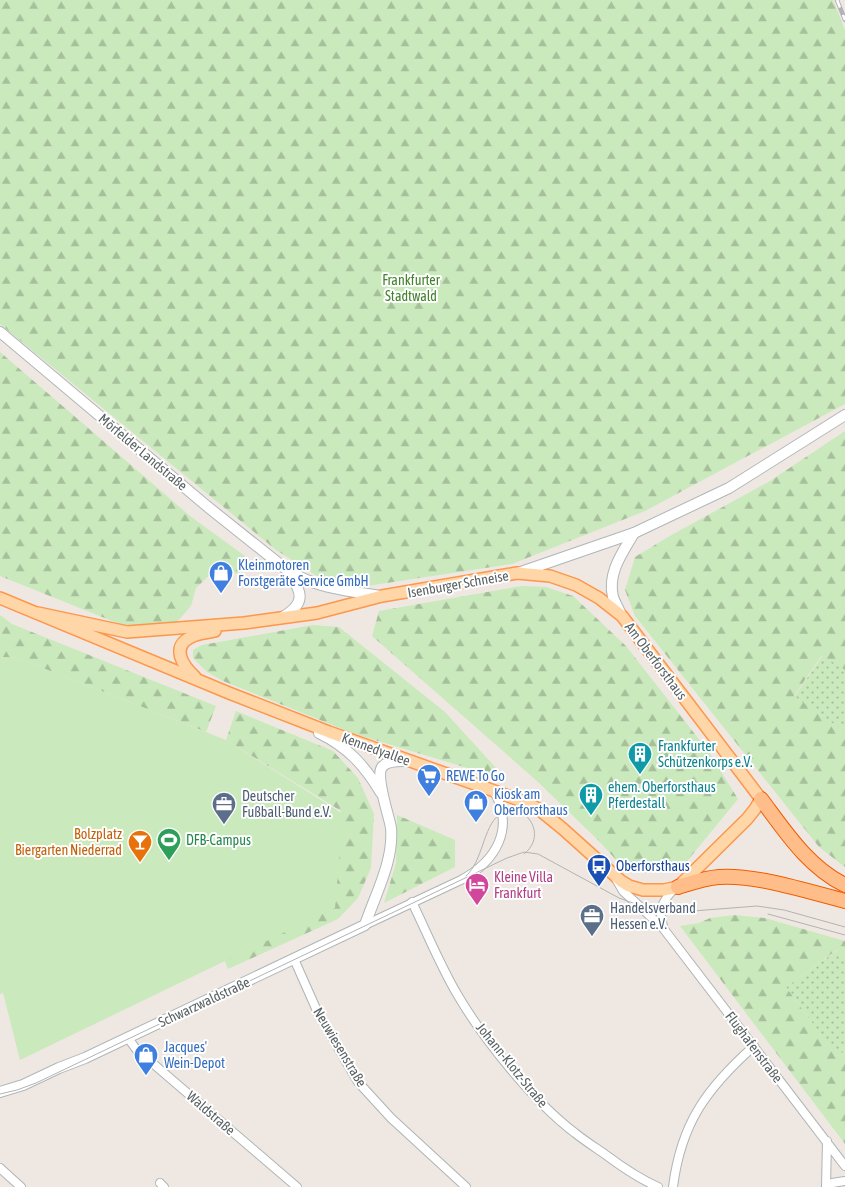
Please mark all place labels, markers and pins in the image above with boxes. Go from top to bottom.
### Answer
place label: Kleinmotoren Forstgeräte Service GmbH [238,557,369,589]
shop icon: Kleinmotoren Forstgeräte Service GmbH [208,560,234,594]
place label: Frankfurter Schützenkorps e.V. [658,738,752,770]
building icon: Frankfurter Schützenkorps e.V. [627,741,653,775]
supermarket icon: REWE To Go [416,763,442,797]
place label: REWE To Go [446,768,505,784]
place label: ehem. Oberforsthaus Pferdestall [608,779,716,811]
building icon: ehem. Oberforsthaus Pferdestall [578,782,604,816]
place label: Kiosk am Oberforsthaus [494,786,568,818]
place label: Deutscher Fußball-Bund e.V. [242,788,331,820]
shop icon: Kiosk am Oberforsthaus [463,789,489,823]
office icon: Deutscher Fußball-Bund e.V. [211,791,237,825]
place label: Bolzplatz Biergarten Niederrad [15,826,122,858]
sports icon: DFB-Campus [156,827,182,861]
bar icon: Bolzplatz Biergarten Niederrad [127,829,153,863]
place label: DFB-Campus [186,832,251,848]
bus stop icon: Oberforsthaus [586,853,612,887]
place label: Oberforsthaus [616,858,690,874]
place label: Kleine Villa Frankfurt [494,869,553,901]
hotel icon: Kleine Villa Frankfurt [464,872,490,906]
place label: Handelsverband Hessen e.V. [610,900,696,932]
office icon: Handelsverband Hessen e.V. [579,903,605,937]
place label: Jacques' Wein-Depot [164,1039,225,1071]
shop icon: Jacques' Wein-Depot [133,1042,159,1076]

